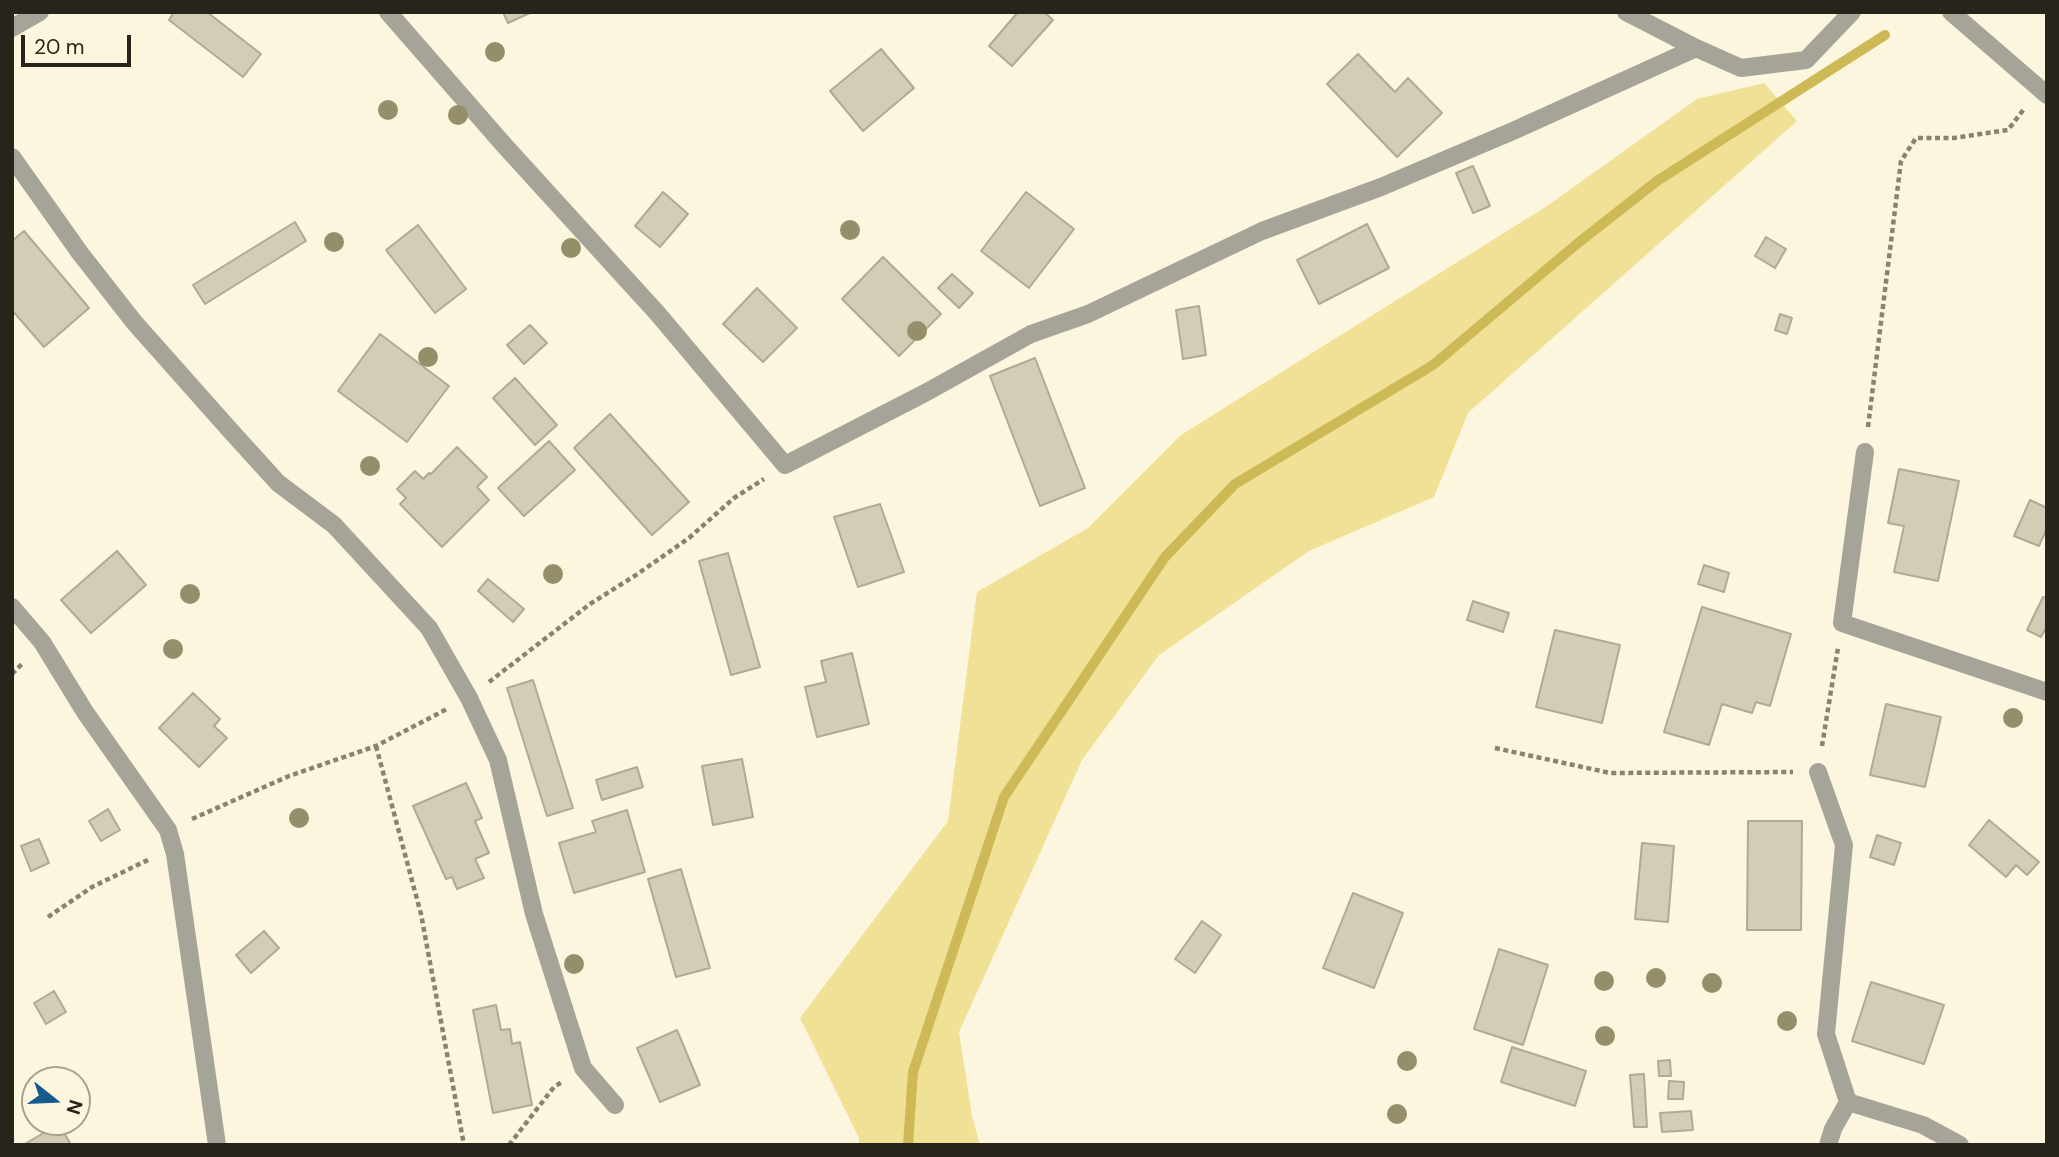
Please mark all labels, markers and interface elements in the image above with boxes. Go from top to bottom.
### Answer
scale bar [24,21,135,65]
text: 20 m [34,33,85,61]
north arrow [21,1066,91,1136]
text: N [61,1097,89,1117]

